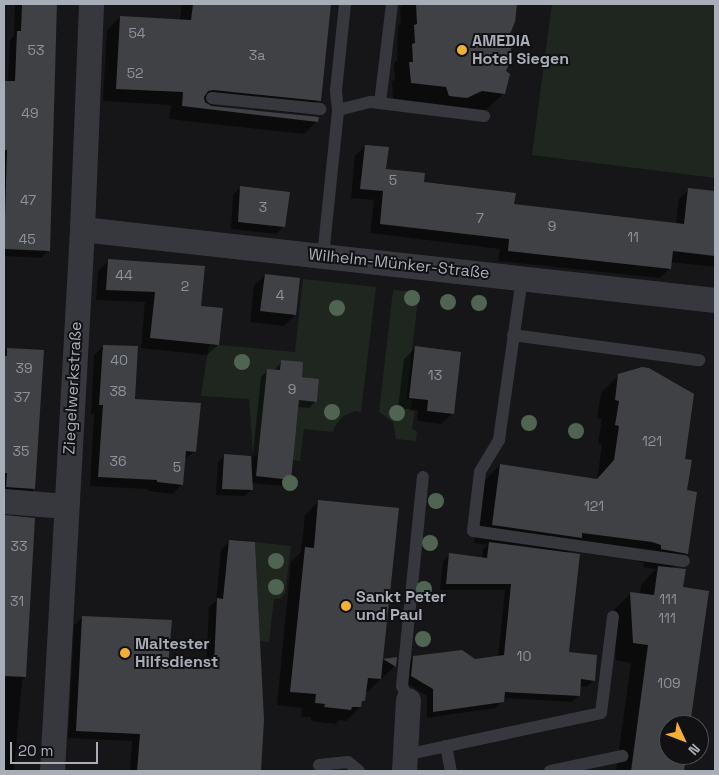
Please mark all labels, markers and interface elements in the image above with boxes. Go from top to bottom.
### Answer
house number: 54 [128,25,146,41]
place label: AMEDIA Hotel Siegen [472,31,569,69]
house number: 53 [28,42,44,58]
marker: AMEDIA Hotel Siegen [456,44,468,56]
house number: 3a [249,47,265,63]
house number: 52 [127,65,143,81]
house number: 49 [21,105,39,121]
house number: 5 [389,172,397,188]
house number: 47 [20,192,36,208]
house number: 3 [259,199,267,215]
house number: 7 [476,210,484,226]
house number: 9 [548,218,556,234]
house number: 11 [627,229,639,245]
house number: 45 [18,231,36,247]
street label: Wilhelm-Münker-Straße [308,245,490,283]
house number: 44 [115,267,133,283]
house number: 2 [181,278,189,294]
house number: 4 [276,287,284,303]
street label: Ziegelwerkstraße [60,321,86,455]
house number: 40 [110,352,128,368]
house number: 39 [15,360,33,376]
house number: 13 [428,367,442,383]
house number: 9 [288,381,296,397]
house number: 38 [109,383,127,399]
house number: 37 [14,389,30,405]
house number: 121 [642,433,662,449]
house number: 35 [13,443,29,459]
house number: 36 [109,453,127,469]
house number: 5 [173,459,181,475]
house number: 121 [584,498,604,514]
house number: 33 [11,538,27,554]
place label: Sankt Peter und Paul [356,587,446,625]
house number: 111 [659,591,677,607]
house number: 31 [10,593,24,609]
marker: Sankt Peter und Paul [340,600,352,612]
house number: 111 [658,610,676,626]
place label: Maltester Hilfsdienst [135,634,218,672]
marker: Maltester Hilfsdienst [119,647,131,659]
house number: 10 [517,648,531,664]
house number: 109 [657,675,681,691]
north arrow [659,715,709,765]
scale bar [12,732,100,764]
text: N [684,740,704,759]
text: 20 m [18,741,53,760]

